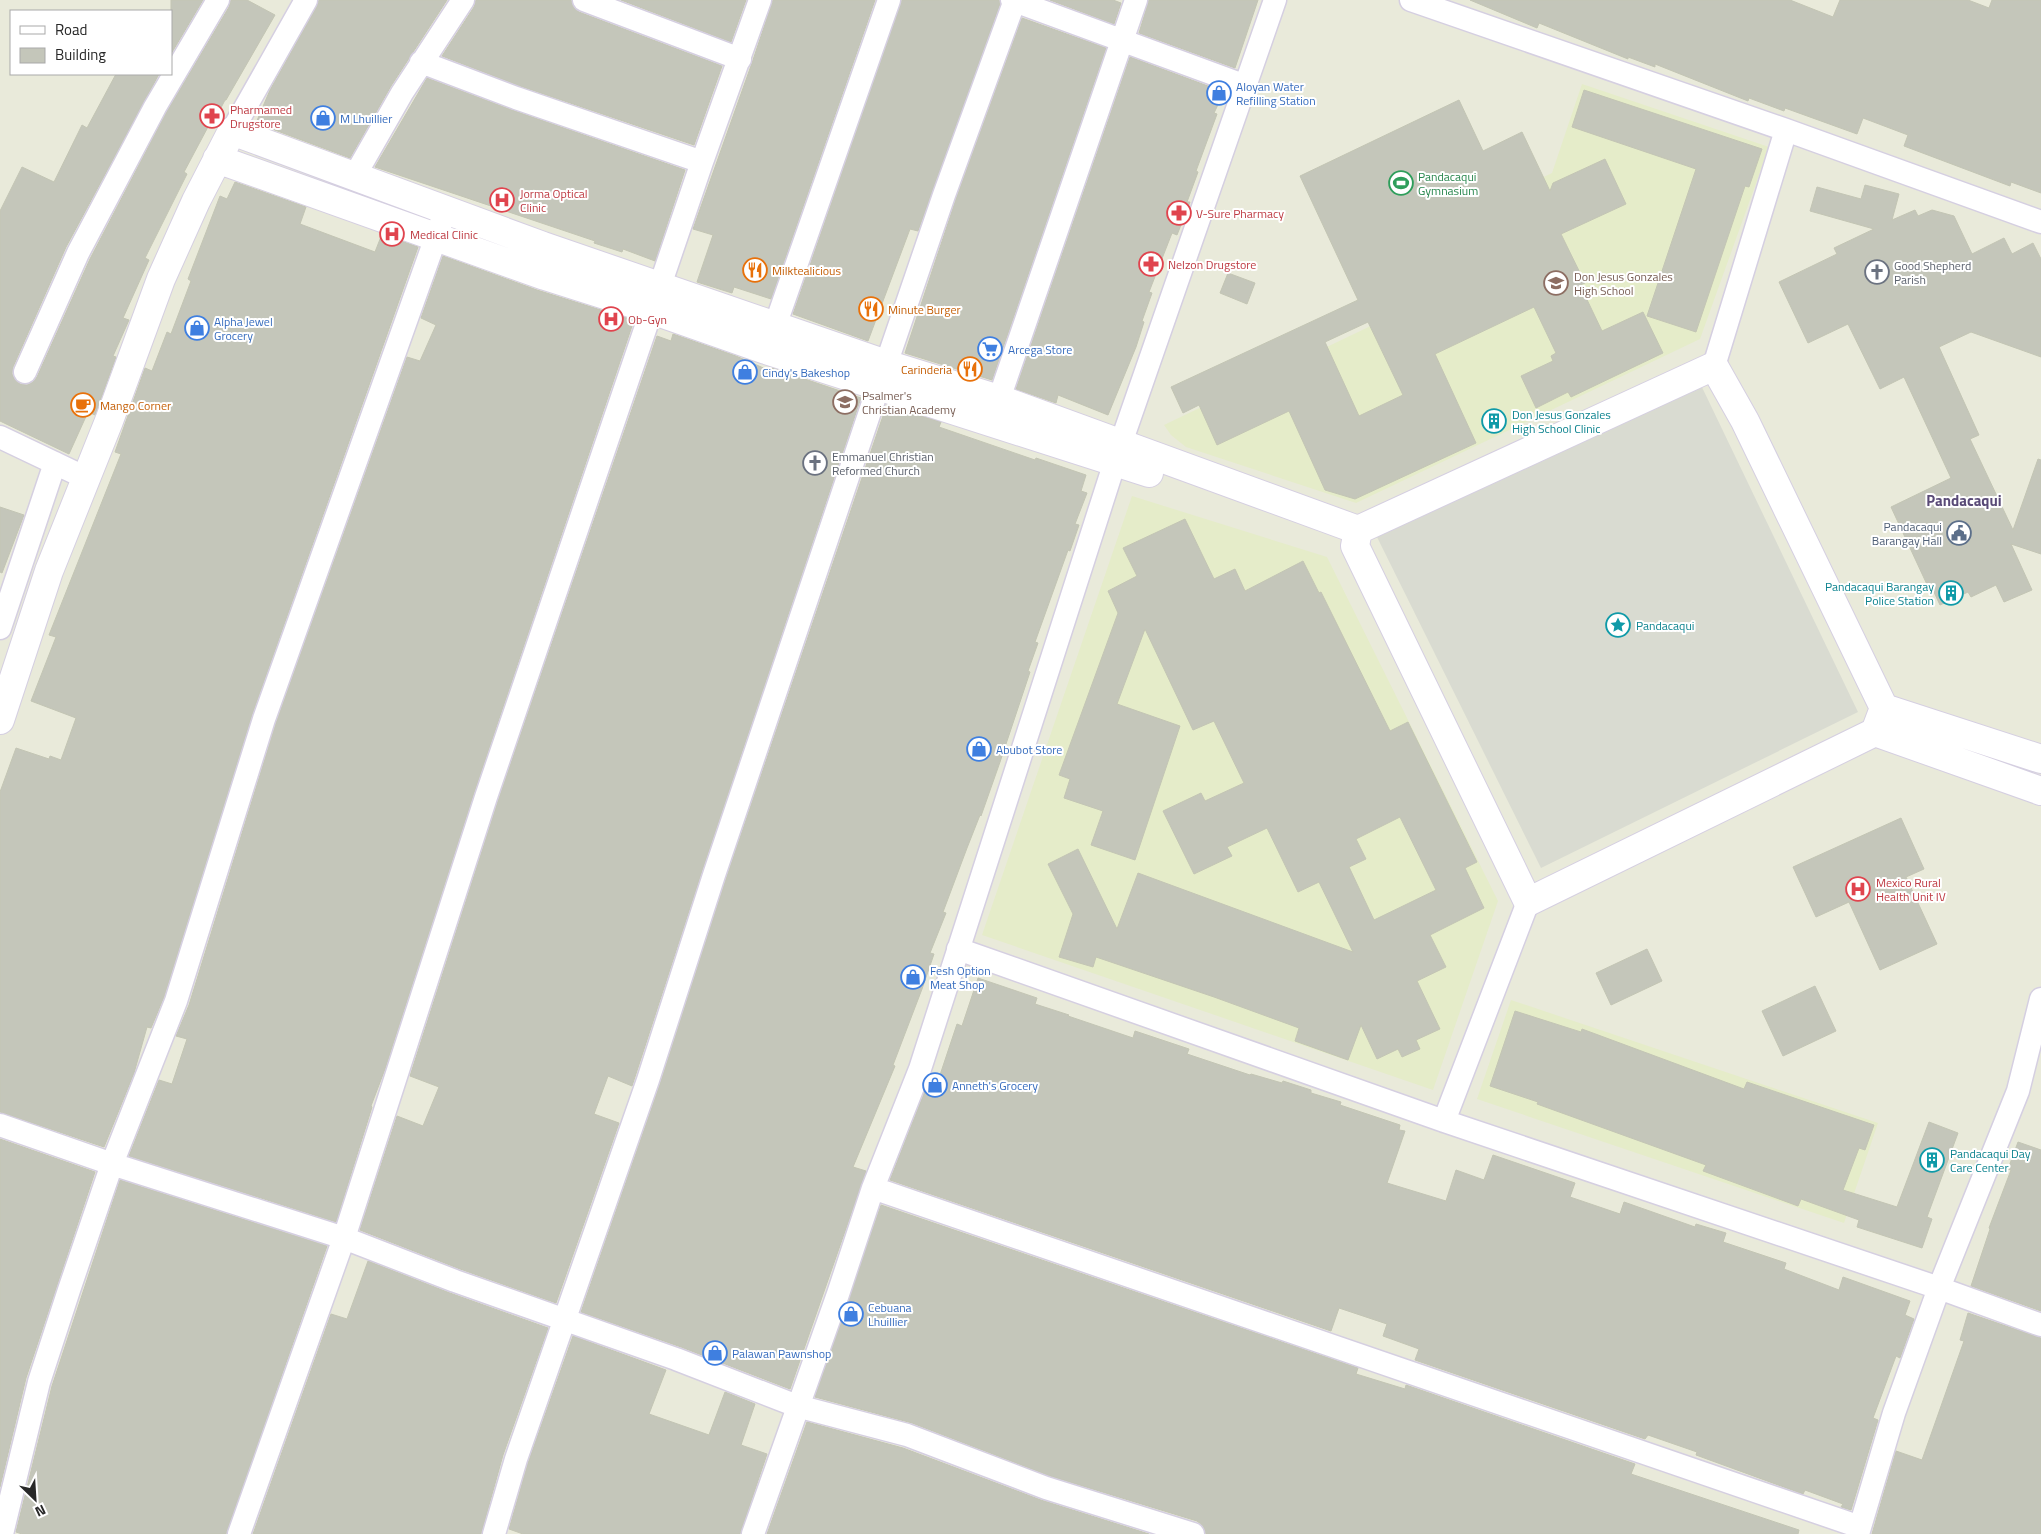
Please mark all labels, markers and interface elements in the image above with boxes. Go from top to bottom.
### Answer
legend [10,10,172,75]
text: Road [55,18,87,41]
text: Building [55,43,106,66]
place label: Aloyan Water Refilling Station [1236,77,1316,110]
shop icon: Aloyan Water Refilling Station [1206,80,1232,106]
place label: Pharmamed Drugstore [230,100,292,133]
pharmacy icon: Pharmamed Drugstore [199,103,225,129]
shop icon: M Lhuillier [310,105,336,131]
place label: M Lhuillier [340,109,392,128]
place label: Pandacaqui Gymnasium [1418,167,1478,200]
sports icon: Pandacaqui Gymnasium [1388,170,1414,196]
place label: Jorma Optical Clinic [520,184,588,217]
hospital icon: Jorma Optical Clinic [489,187,515,213]
pharmacy icon: V-Sure Pharmacy [1166,200,1192,226]
place label: V-Sure Pharmacy [1196,204,1284,223]
hospital icon: Medical Clinic [379,221,405,247]
place label: Medical Clinic [410,225,478,244]
pharmacy icon: Nelzon Drugstore [1138,251,1164,277]
place label: Nelzon Drugstore [1168,255,1256,274]
place label: Good Shepherd Parish [1894,256,1971,289]
restaurant icon: Milktealicious [742,257,768,283]
church icon: Good Shepherd Parish [1864,259,1890,285]
place label: Milktealicious [772,261,841,280]
place label: Don Jesus Gonzales High School [1574,267,1673,300]
school or university icon: Don Jesus Gonzales High School [1543,270,1569,296]
restaurant icon: Minute Burger [858,296,884,322]
place label: Minute Burger [888,300,961,319]
hospital icon: Ob-Gyn [598,306,624,332]
place label: Ob-Gyn [628,310,667,329]
place label: Alpha Jewel Grocery [214,312,273,345]
shop icon: Alpha Jewel Grocery [184,315,210,341]
supermarket icon: Arcega Store [977,336,1003,362]
place label: Arcega Store [1008,340,1072,359]
restaurant icon: Carinderia [957,356,983,382]
shop icon: Cindy's Bakeshop [732,359,758,385]
place label: Carinderia [901,360,952,379]
place label: Cindy's Bakeshop [762,363,850,382]
place label: Psalmer's Christian Academy [862,386,956,419]
school or university icon: Psalmer's Christian Academy [832,389,858,415]
cafe icon: Mango Corner [70,392,96,418]
place label: Mango Corner [100,396,171,415]
place label: Don Jesus Gonzales High School Clinic [1512,405,1611,438]
building icon: Don Jesus Gonzales High School Clinic [1481,408,1507,434]
place label: Emmanuel Christian Reformed Church [832,447,934,480]
church icon: Emmanuel Christian Reformed Church [802,450,828,476]
district label: Pandacaqui [1926,489,2002,512]
place label: Pandacaqui Barangay Hall [1872,517,1942,550]
public building icon: Pandacaqui Barangay Hall [1946,520,1972,546]
place label: Pandacaqui Barangay Police Station [1825,577,1934,610]
building icon: Pandacaqui Barangay Police Station [1938,580,1964,606]
place icon: Pandacaqui [1605,612,1631,638]
place label: Pandacaqui [1636,616,1694,635]
shop icon: Abubot Store [966,736,992,762]
place label: Abubot Store [996,740,1062,759]
place label: Mexico Rural Health Unit IV [1876,873,1946,906]
hospital icon: Mexico Rural Health Unit IV [1845,876,1871,902]
place label: Fesh Option Meat Shop [930,961,991,994]
shop icon: Fesh Option Meat Shop [900,964,926,990]
shop icon: Anneth's Grocery [922,1072,948,1098]
place label: Anneth's Grocery [952,1076,1038,1095]
place label: Pandacaqui Day Care Center [1950,1144,2031,1177]
building icon: Pandacaqui Day Care Center [1919,1147,1945,1173]
place label: Cebuana Lhuillier [868,1298,912,1331]
shop icon: Cebuana Lhuillier [838,1301,864,1327]
shop icon: Palawan Pawnshop [702,1340,728,1366]
place label: Palawan Pawnshop [732,1344,831,1363]
north arrow [10,1474,60,1524]
text: N [32,1500,50,1523]

